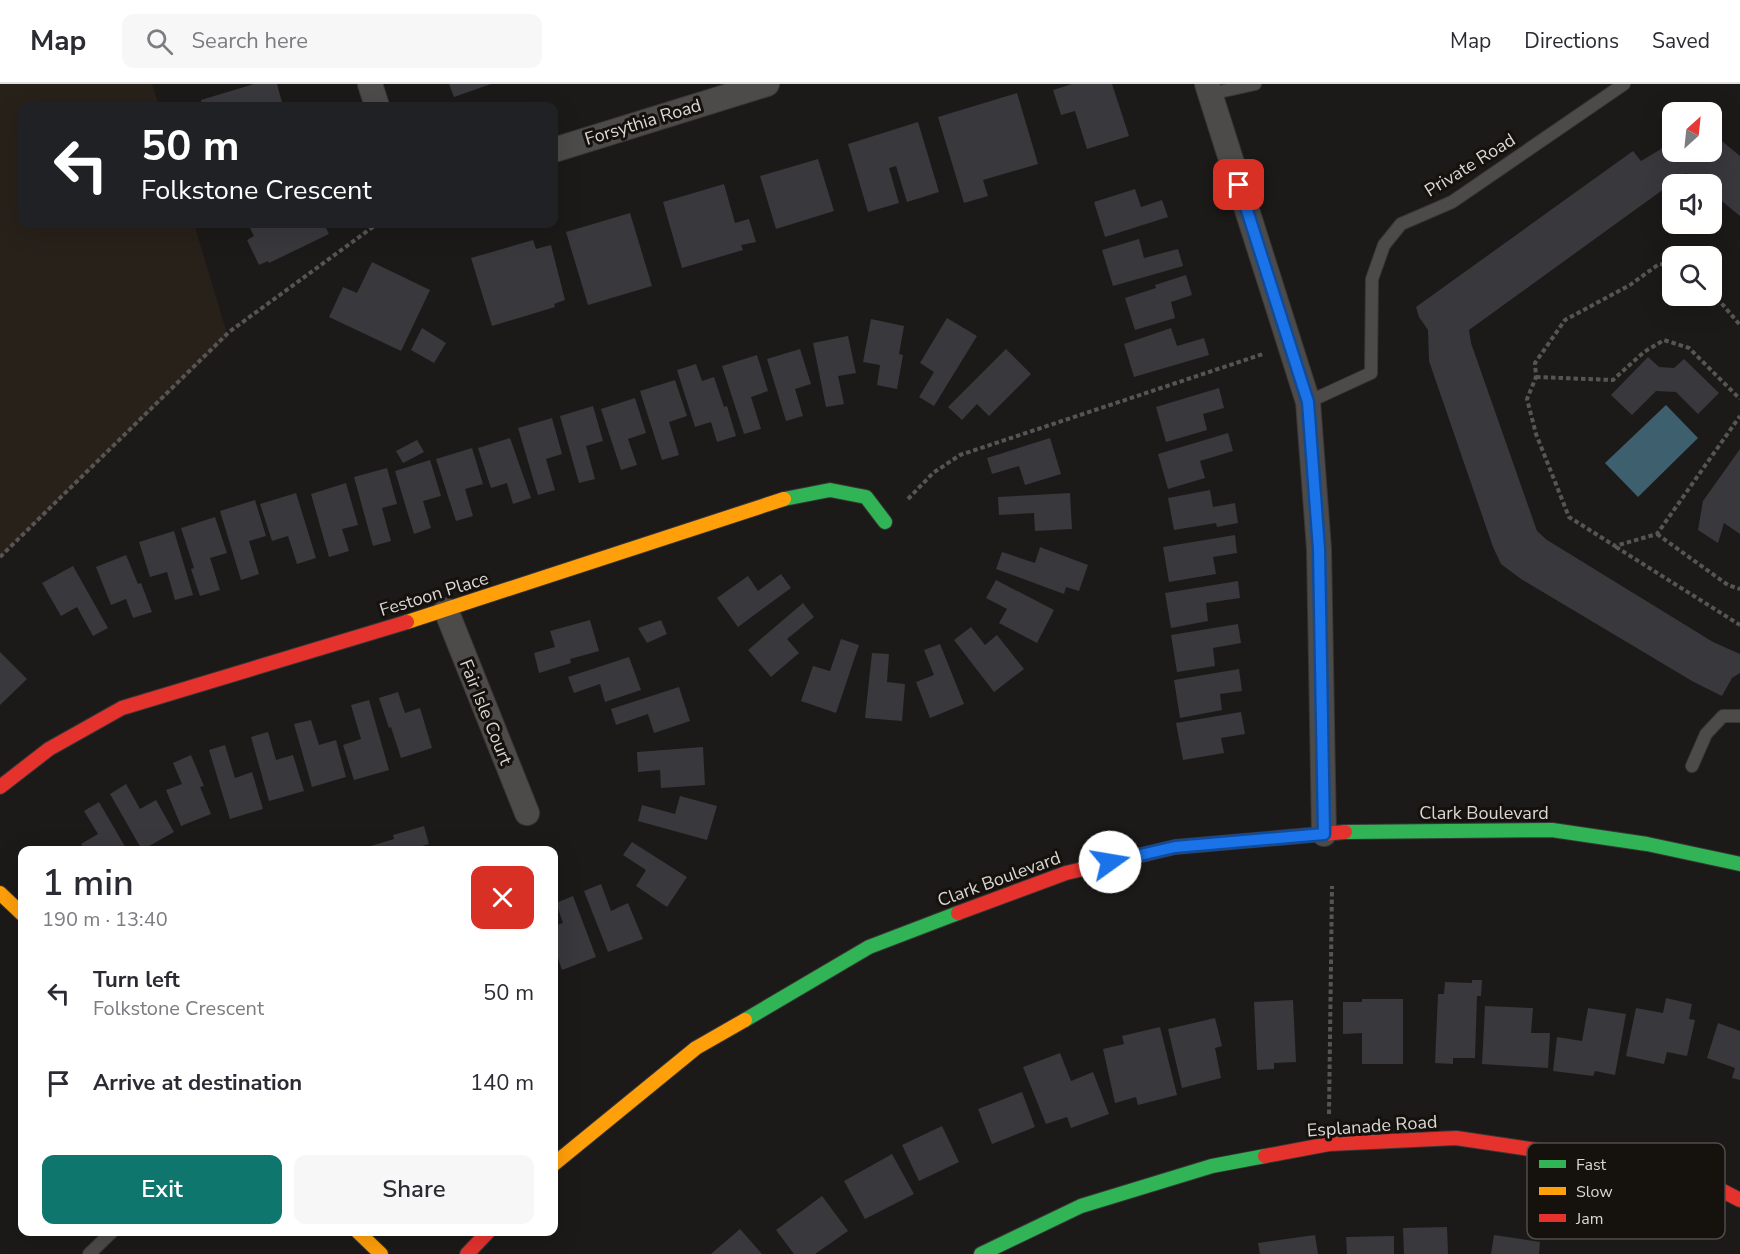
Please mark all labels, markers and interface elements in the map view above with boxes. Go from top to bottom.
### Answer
search box [122,14,542,68]
text: Map [30,22,86,60]
icon: search [143,25,176,58]
text: Search here [191,26,308,56]
text: Map [1450,27,1491,55]
text: Directions [1524,27,1619,55]
text: Saved [1652,27,1710,55]
street label: Forsythia Road [582,93,704,151]
north arrow [1662,102,1722,162]
map controls [1662,102,1722,306]
text: 50 m [141,118,240,175]
icon: left [42,126,120,204]
street label: Private Road [1420,128,1520,202]
pin [1213,159,1264,210]
icon: arrive [1222,168,1255,201]
text: Folkstone Crescent [141,172,372,209]
button: sound [1662,174,1722,234]
button: search [1662,246,1722,306]
street label: Festoon Place [377,566,491,622]
street label: Fair Isle Court [454,656,518,769]
street label: Clark Boulevard [1419,801,1549,825]
position arrow [1078,830,1142,894]
street label: Clark Boulevard [934,846,1064,912]
text: 1 min [42,859,134,908]
button: close [471,866,534,929]
text: 190 m · 13:40 [42,906,168,933]
text: Turn left [93,965,180,995]
icon: left [42,977,75,1010]
text: 50 m [483,978,534,1008]
text: Folkstone Crescent [93,995,264,1022]
icon: arrive [42,1067,75,1100]
text: Arrive at destination [93,1068,302,1098]
text: 140 m [470,1068,534,1098]
street label: Esplanade Road [1306,1109,1438,1143]
legend [1527,1143,1725,1239]
text: Fast [1576,1154,1607,1176]
button: Exit [42,1155,282,1224]
button: Share [294,1155,534,1224]
text: Slow [1576,1181,1613,1203]
text: Jam [1575,1208,1603,1230]

